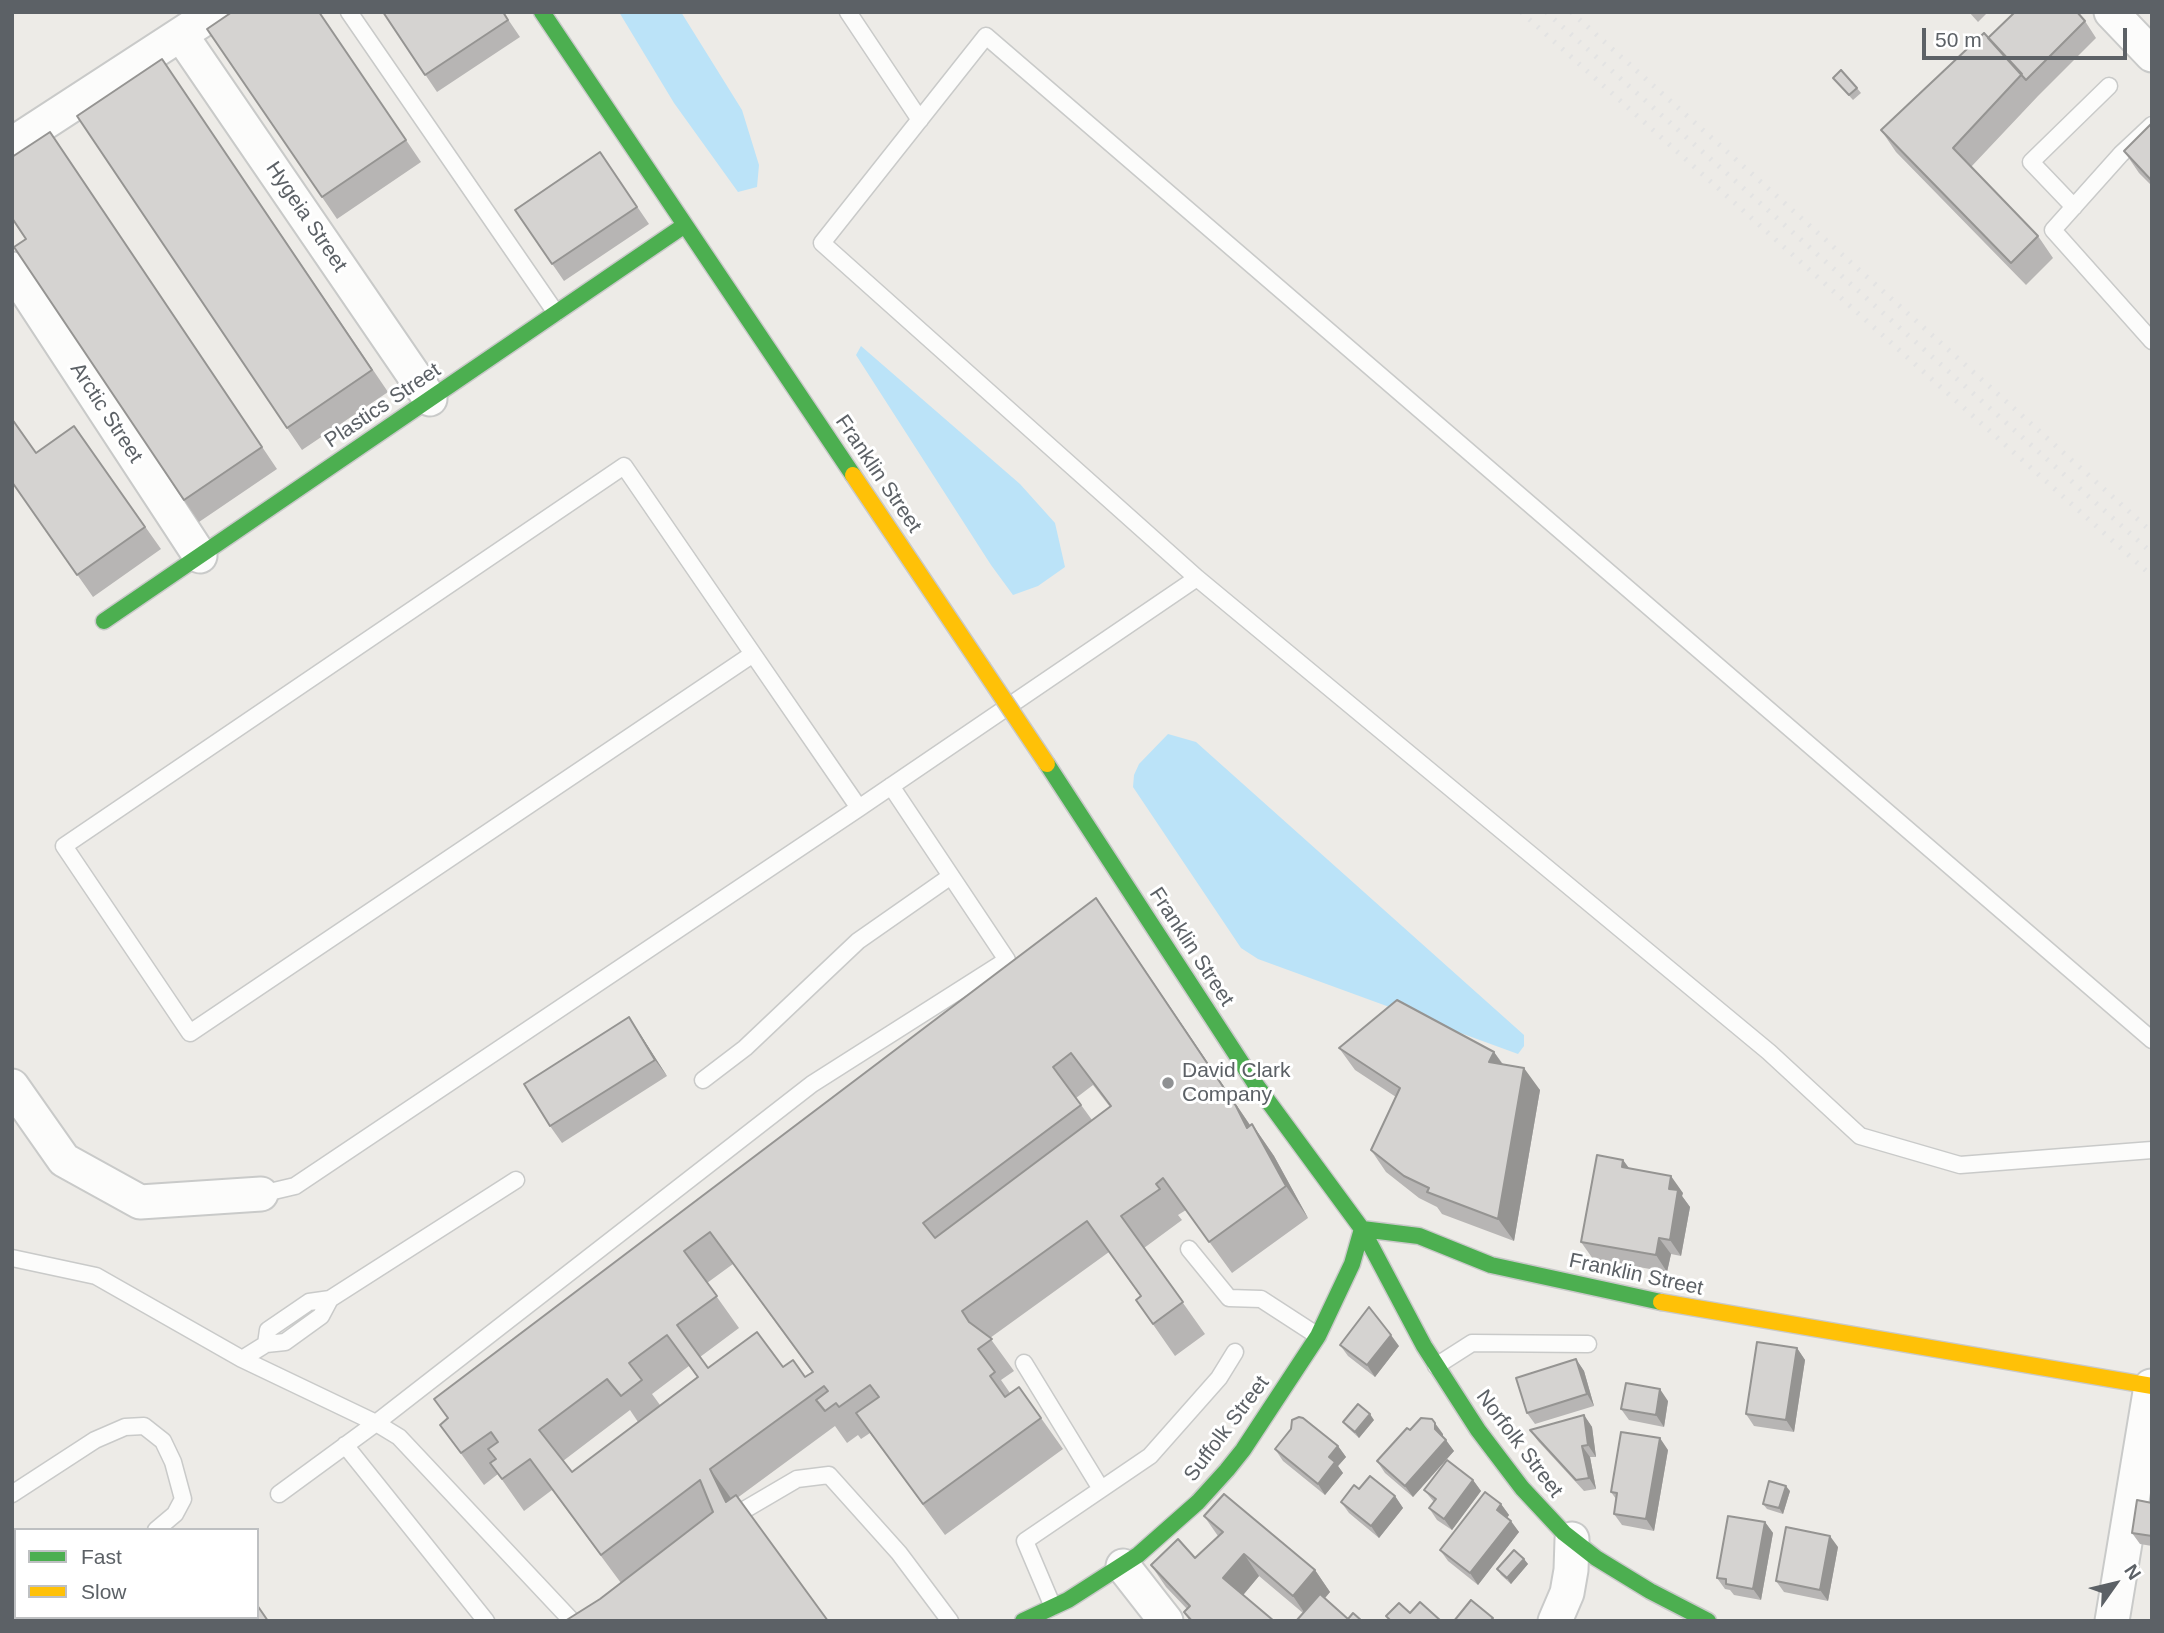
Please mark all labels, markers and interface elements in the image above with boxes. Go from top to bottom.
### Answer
scale bar [1926,14,2131,58]
text: 50 m [1935,28,1982,51]
street label: Hygeia Street [260,157,352,277]
street label: Arctic Street [64,358,148,468]
street label: Plastics Street [320,358,446,454]
street label: Franklin Street [829,410,927,538]
street label: Franklin Street [1143,883,1239,1011]
place label: David Clark Company [1182,1058,1291,1108]
marker: David Clark Company [1160,1075,1176,1091]
street label: Franklin Street [1567,1248,1705,1302]
street label: Suffolk Street [1179,1371,1275,1487]
street label: Norfolk Street [1470,1385,1568,1503]
legend [14,1528,259,1619]
text: Fast [81,1545,122,1568]
north arrow [2080,1549,2150,1619]
text: N [2120,1560,2145,1584]
text: Slow [81,1580,127,1603]

